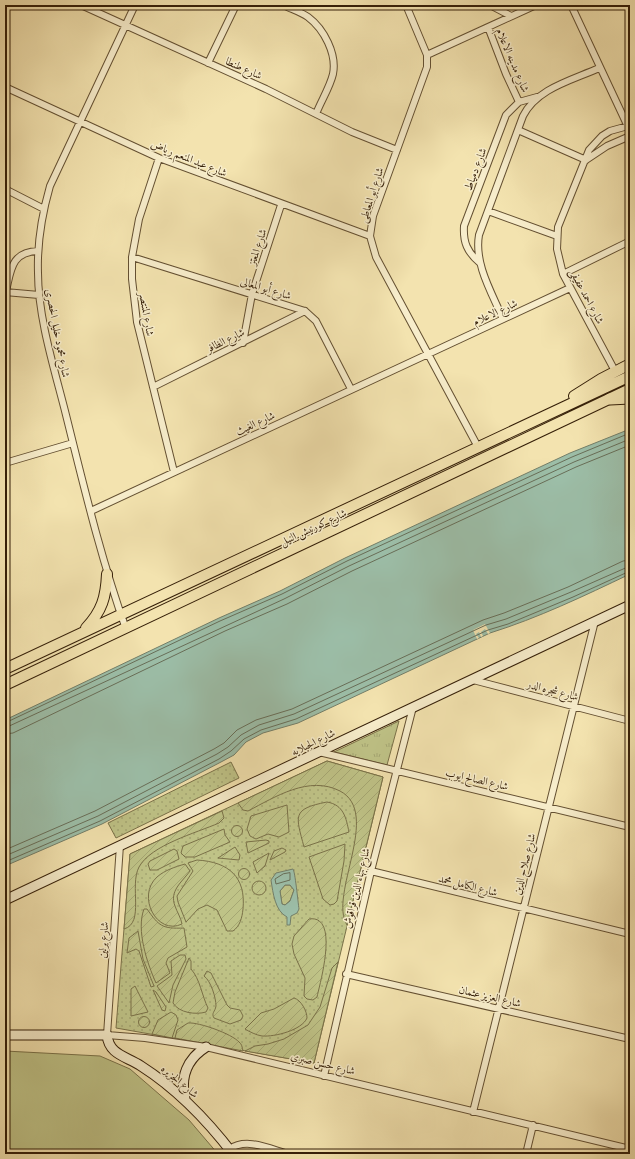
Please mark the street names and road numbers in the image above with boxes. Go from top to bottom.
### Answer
street label: شارع مدينه الاعلام [490,26,533,95]
street label: شارع طنطا [222,54,265,85]
street label: شارع عبد المنعم رياض [147,136,229,183]
street label: شارع دمياط [461,146,492,193]
street label: شارع أبو المعاطى [355,165,389,225]
street label: شارع المعتز [244,227,272,269]
street label: شارع احمد عفيفى [564,266,608,328]
street label: شارع أبو المعالى [238,273,294,305]
street label: شارع محمود خليل الحصرى [40,287,73,379]
street label: شارع المنتصر [133,290,158,338]
street label: شارع الاعلام [470,296,521,331]
street label: شارع الظافر [203,325,248,358]
street label: شارع الغيث [233,408,278,441]
street label: شارع كورنيش النيل [277,505,350,551]
street label: شارع شجره الدر [524,676,580,706]
street label: شارع الجبلايه [289,725,339,761]
street label: شارع الصالح ايوب [443,765,510,796]
street label: شارع صلاح الدين [510,832,542,897]
street label: شارع بهاء الدين قراقوش [339,846,376,931]
street label: شارع الكامل محمد [436,871,499,902]
street label: شارع برلين [95,921,114,959]
street label: شارع العزيز عثمان [457,982,523,1013]
street label: شارع حسن صبري [289,1048,357,1081]
street label: شارع الجزيره [156,1061,202,1103]

